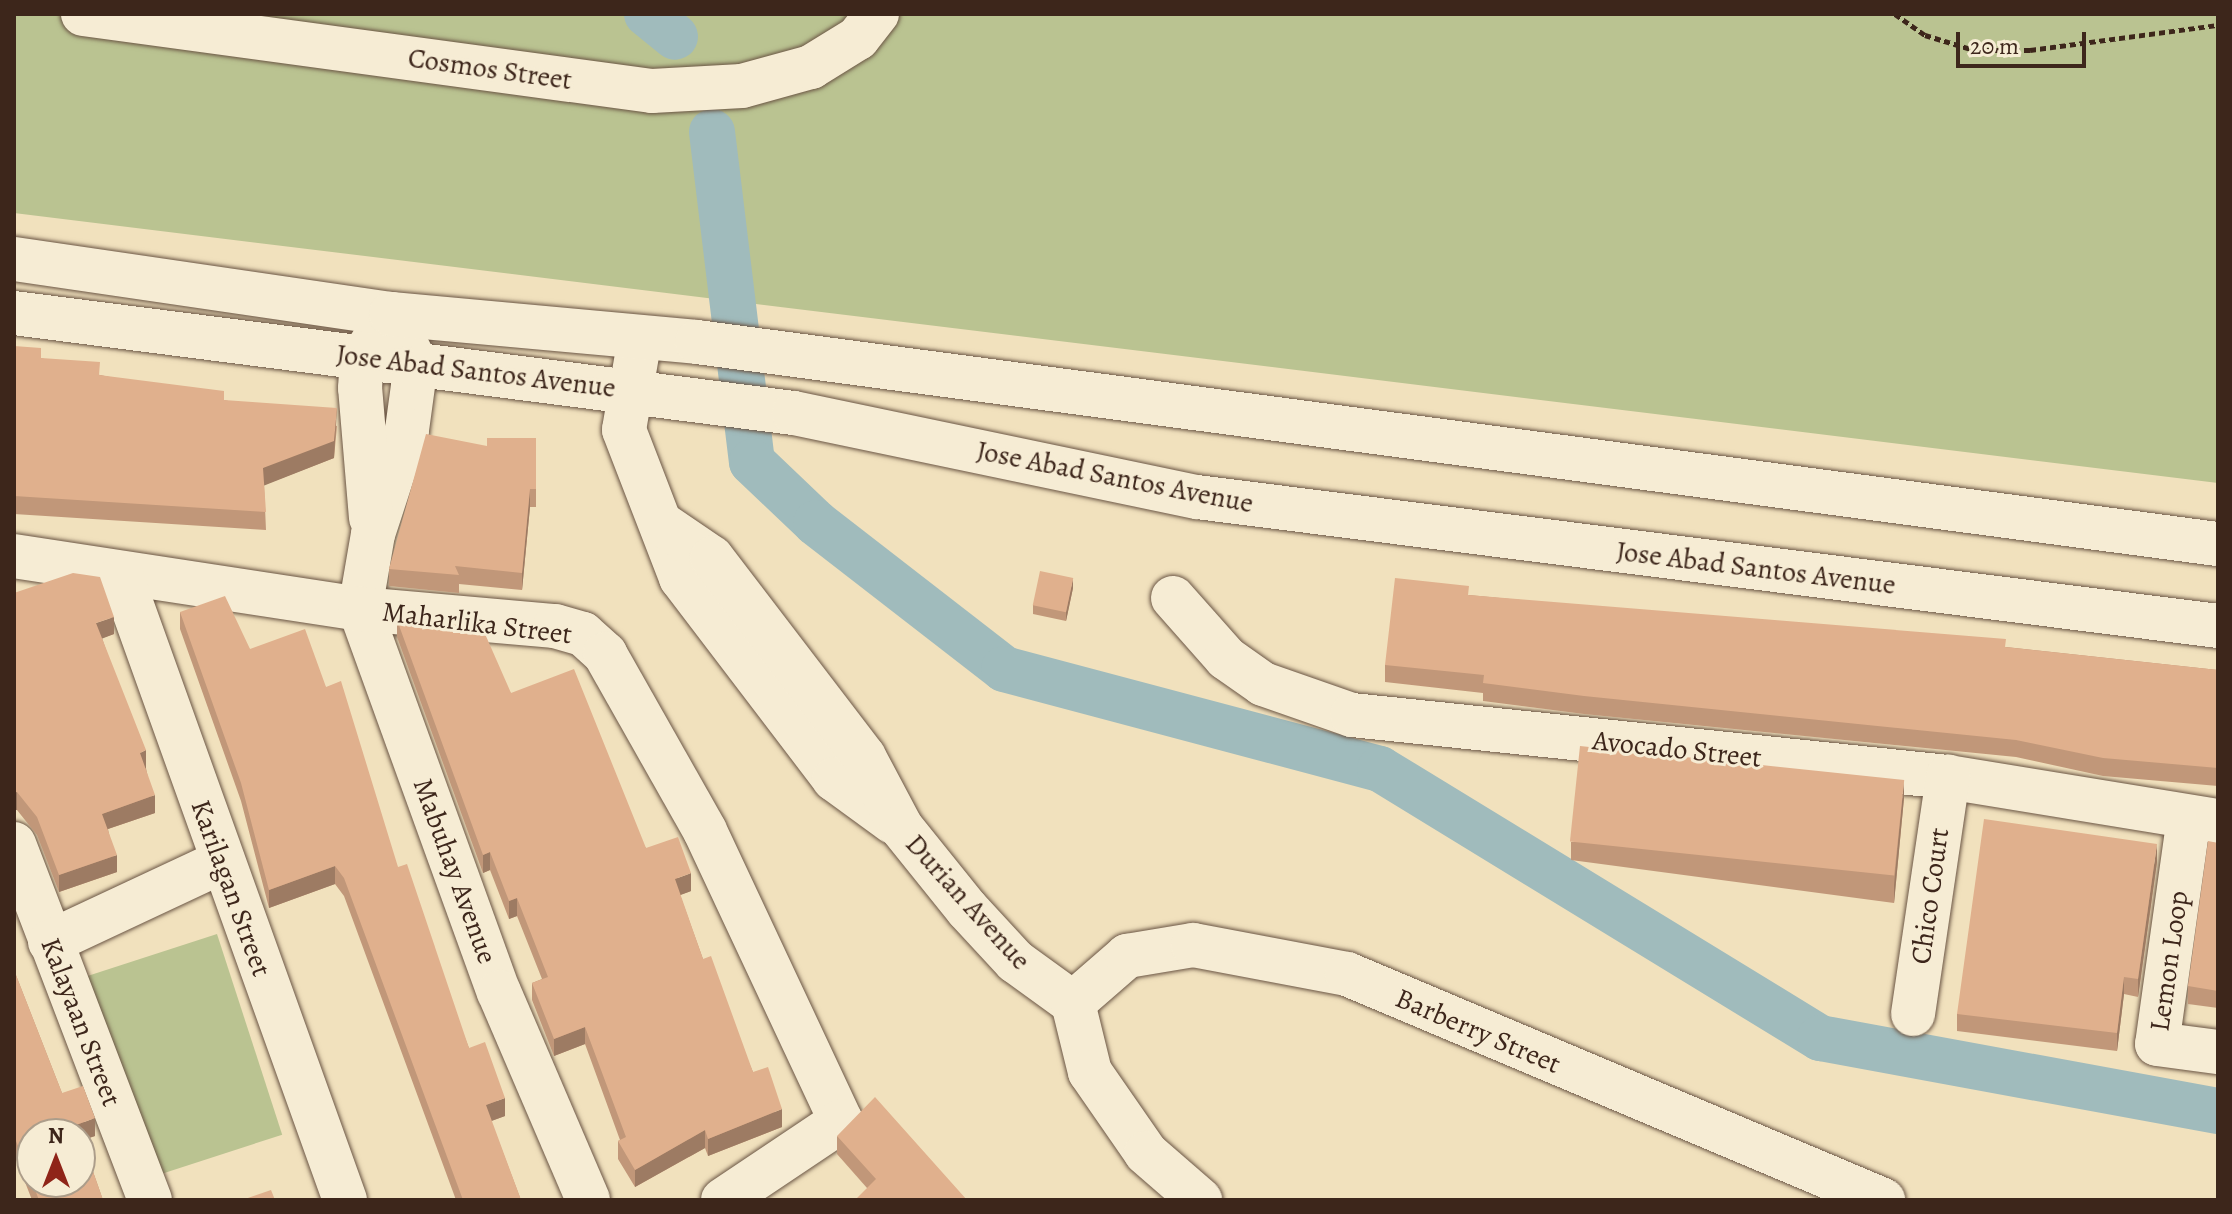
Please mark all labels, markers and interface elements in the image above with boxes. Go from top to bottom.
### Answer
scale bar [1960,16,2090,66]
text: 20 m [1970,30,2019,62]
street label: Cosmos Street [406,41,574,97]
street label: Jose Abad Santos Avenue [334,337,618,405]
street label: Jose Abad Santos Avenue [974,434,1256,520]
street label: Jose Abad Santos Avenue [1614,534,1898,602]
street label: Maharlika Street [380,595,574,651]
street label: Avocado Street [1591,723,1763,775]
street label: Mabuhay Avenue [406,774,504,968]
street label: Karilagan Street [184,795,278,981]
street label: Chico Court [1904,826,1956,966]
street label: Durian Avenue [898,827,1038,977]
street label: Lemon Loop [2143,888,2195,1034]
street label: Kalayaan Street [33,933,129,1111]
street label: Barberry Street [1390,981,1566,1081]
north arrow [16,1118,96,1198]
text: N [48,1121,64,1151]

